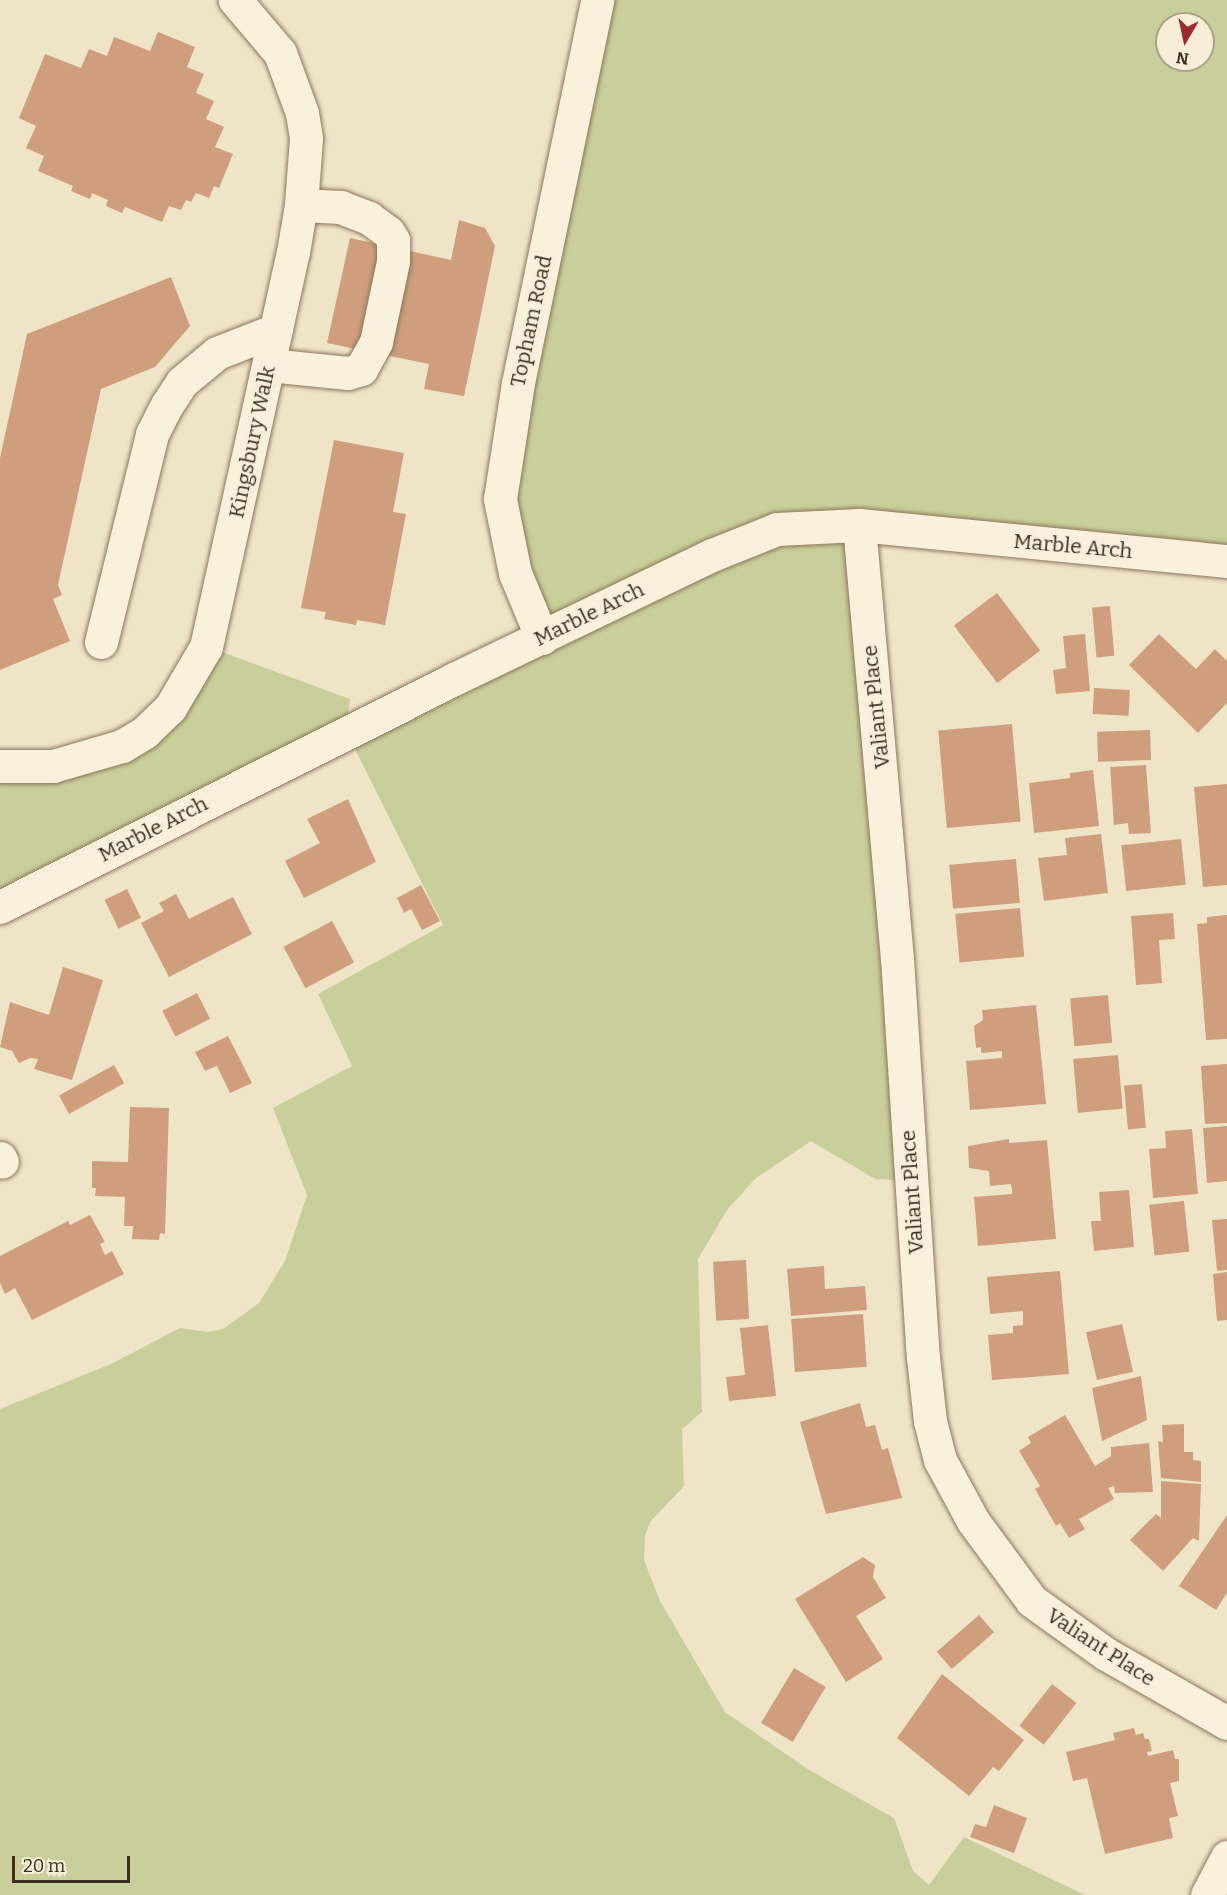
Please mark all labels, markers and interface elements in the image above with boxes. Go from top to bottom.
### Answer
north arrow [1155,12,1215,72]
text: N [1175,48,1190,69]
street label: Topham Road [505,253,557,389]
street label: Kingsbury Walk [224,364,280,520]
street label: Marble Arch [1012,528,1134,564]
street label: Marble Arch [530,577,648,651]
street label: Valiant Place [857,644,895,770]
street label: Marble Arch [94,791,212,867]
street label: Valiant Place [895,1129,929,1255]
street label: Valiant Place [1042,1603,1160,1691]
scale bar [15,1844,134,1882]
text: 20 m [23,1855,65,1877]

